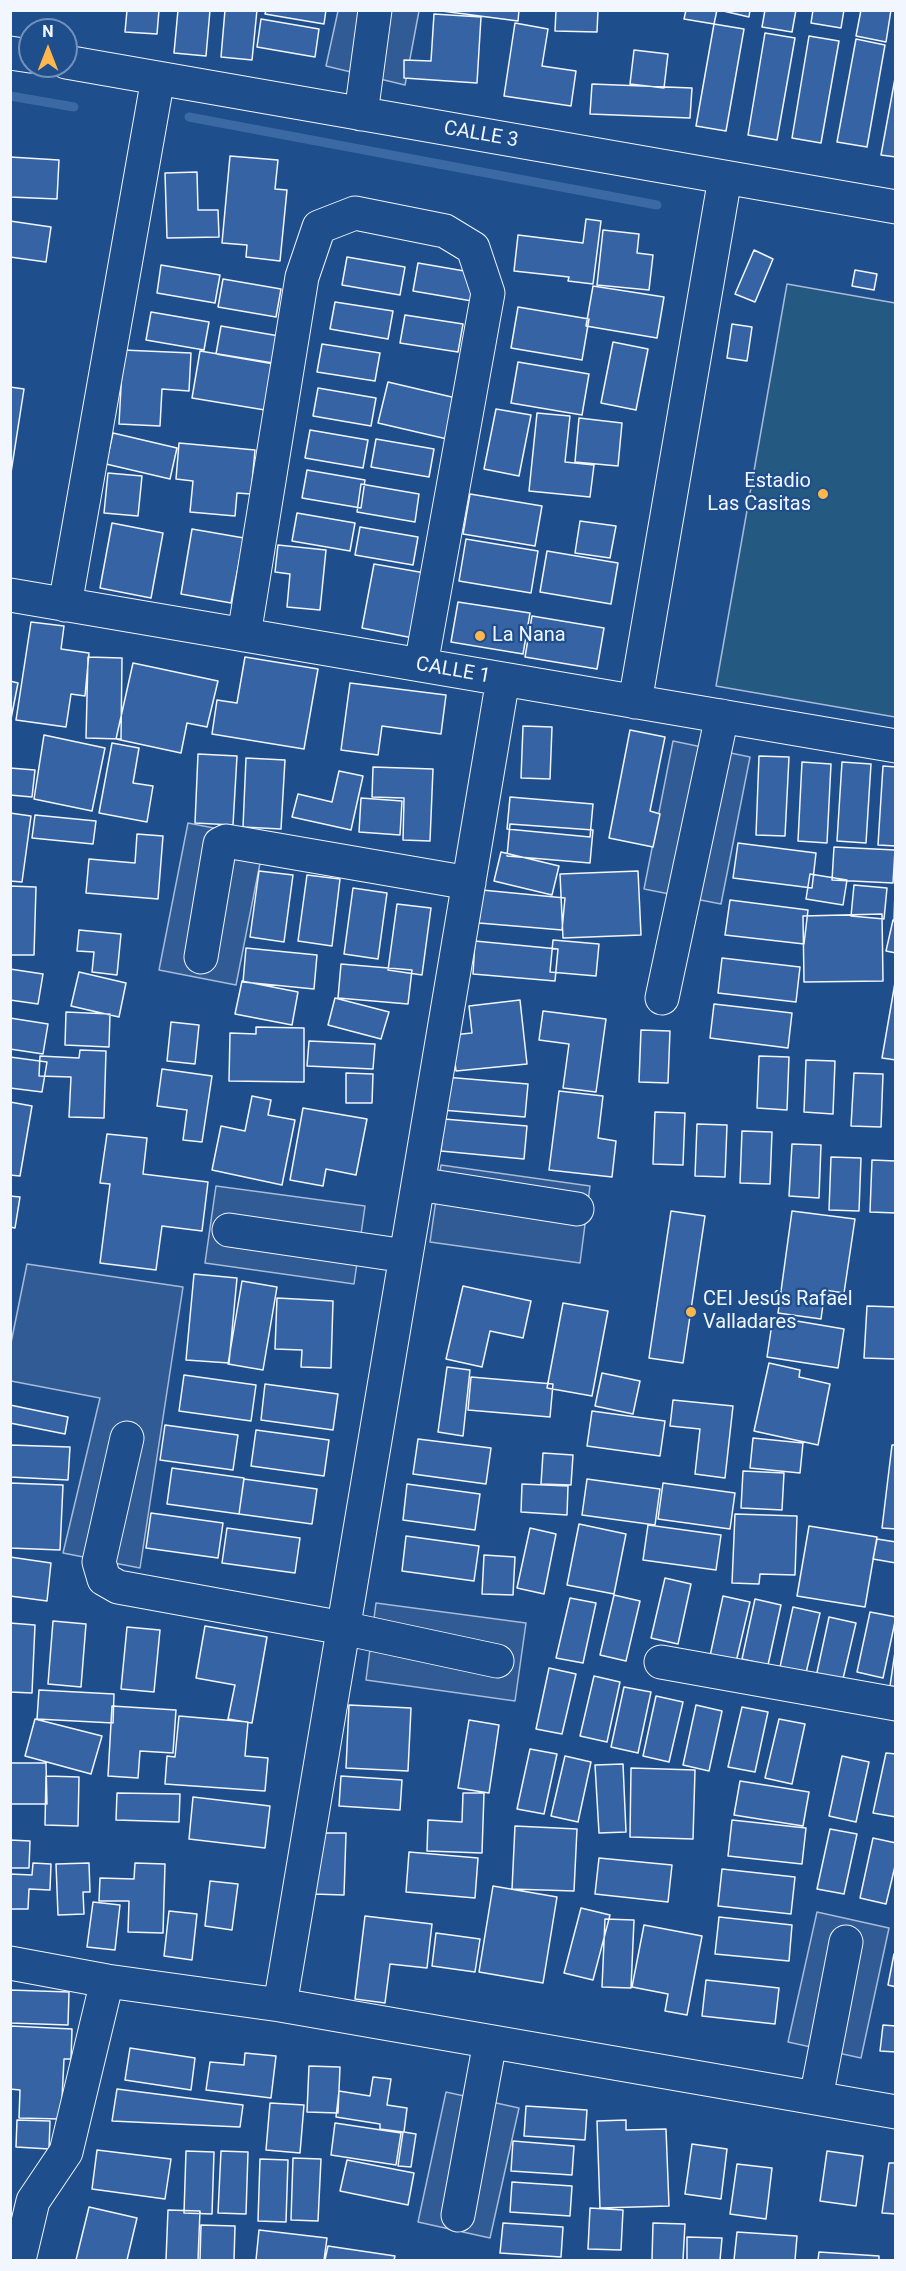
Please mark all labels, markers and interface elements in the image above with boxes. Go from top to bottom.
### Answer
north arrow [18,18,78,78]
text: N [42,22,54,41]
street label: CALLE 3 [442,117,520,153]
place label: Estadio Las Casitas [707,470,811,517]
marker: Estadio Las Casitas [816,487,830,501]
place label: La Nana [492,624,566,648]
marker: La Nana [473,629,487,643]
street label: CALLE 1 [414,653,492,689]
place label: CEI Jesús Rafael Valladares [703,1288,853,1335]
marker: CEI Jesús Rafael Valladares [684,1305,698,1319]

